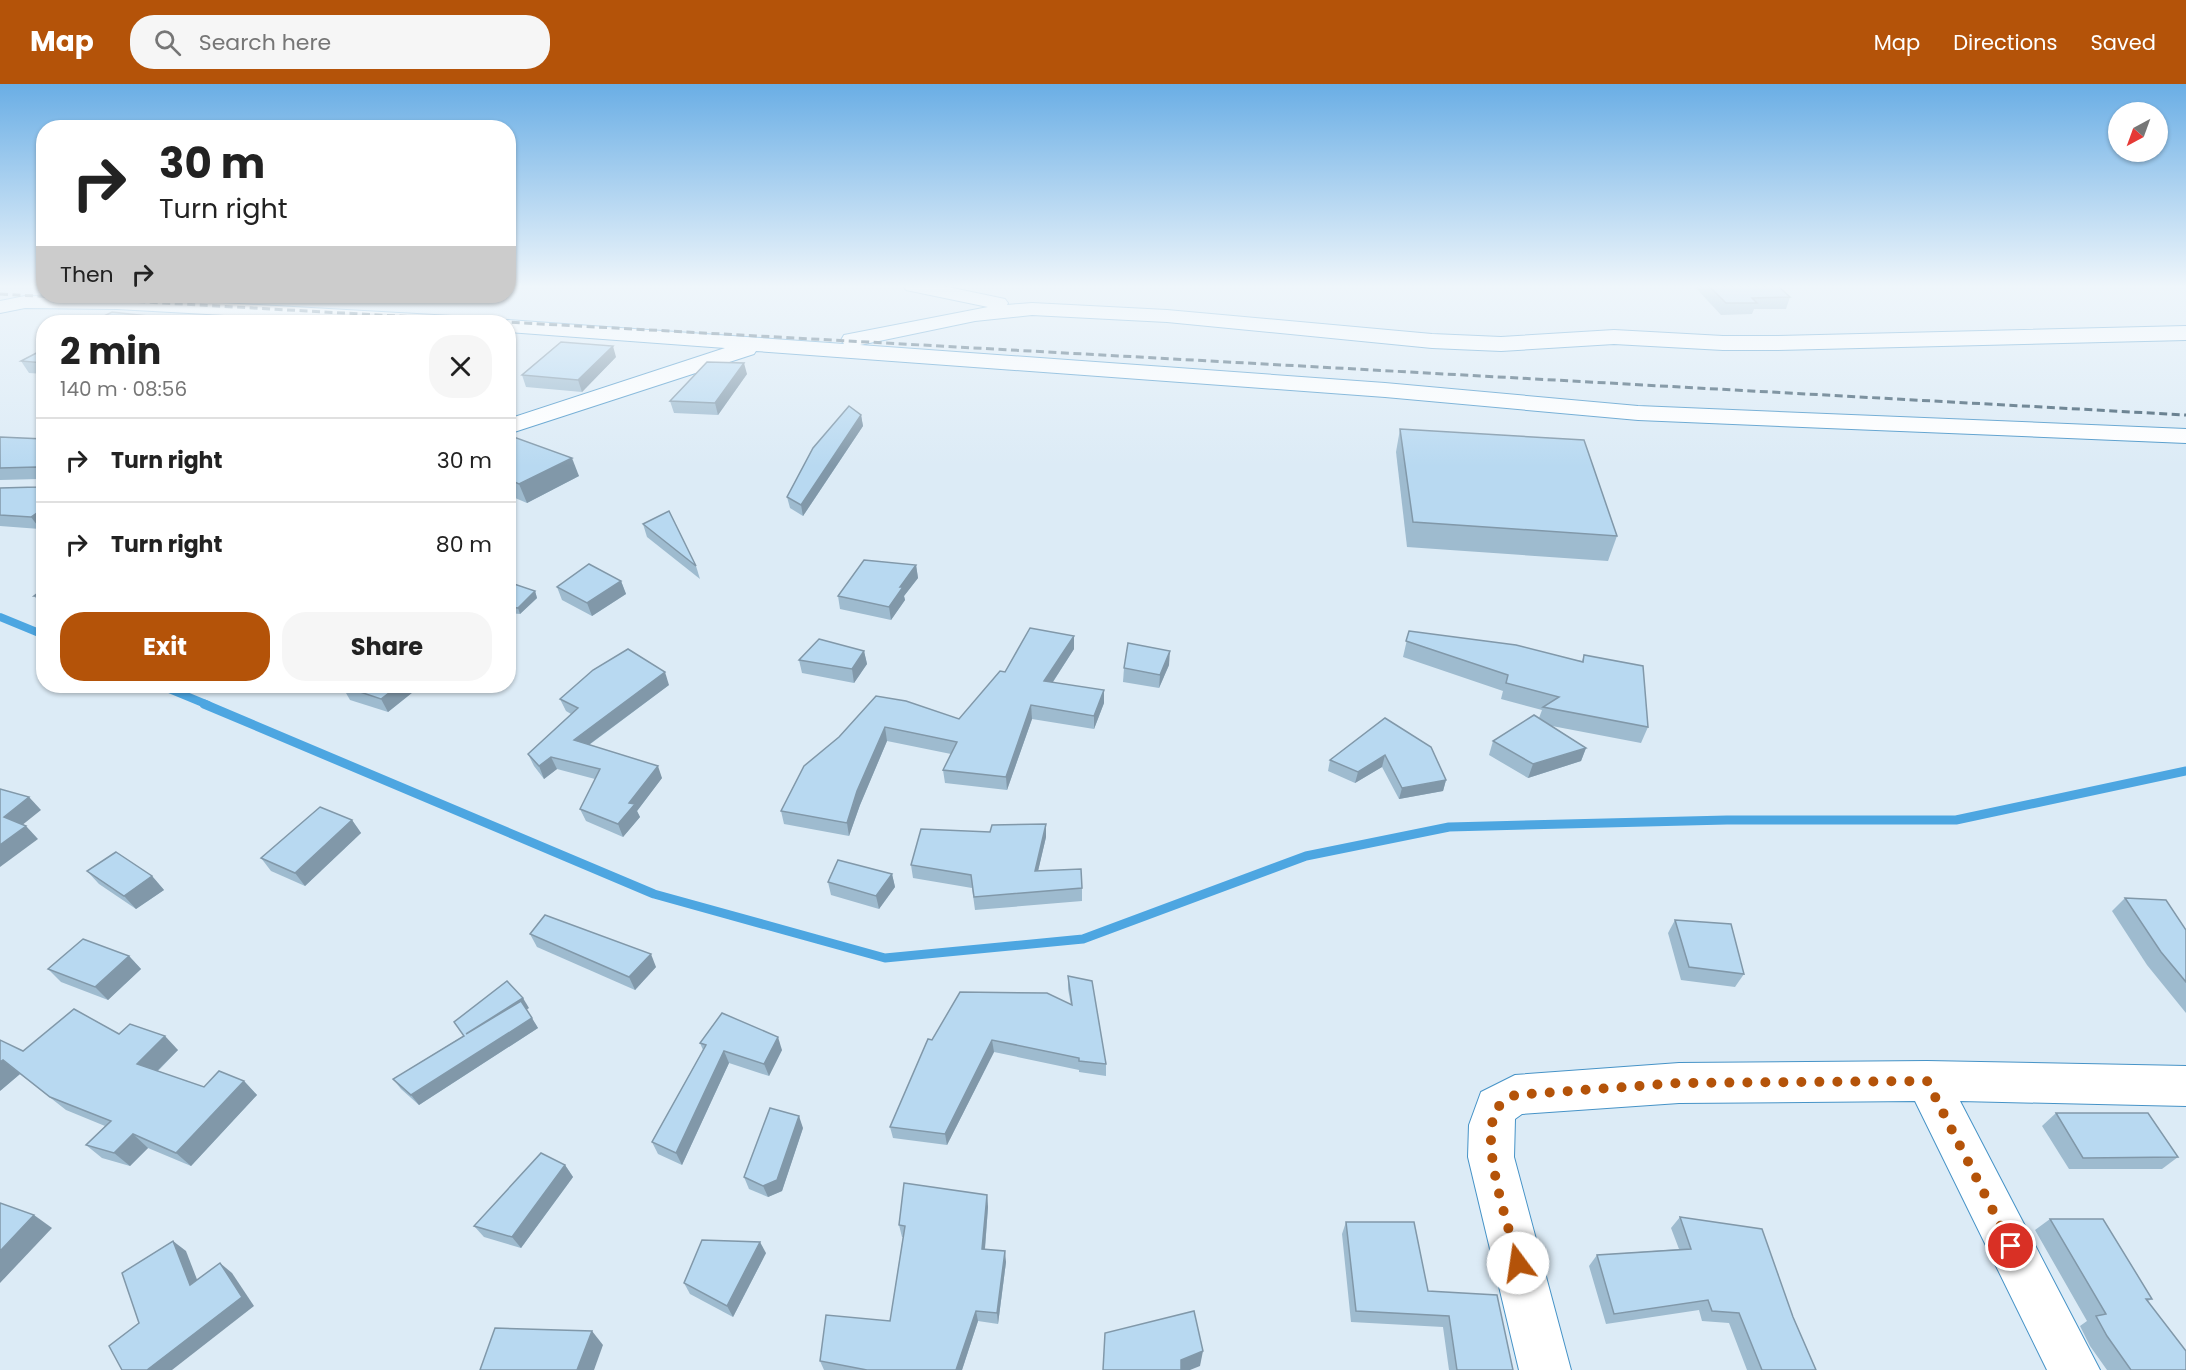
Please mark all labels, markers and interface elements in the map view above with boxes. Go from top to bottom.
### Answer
search box [130,15,550,69]
text: Map [30,22,94,61]
icon: search [151,26,184,59]
text: Search here [199,27,331,58]
text: Map [1874,28,1920,57]
text: Directions [1953,28,2057,57]
text: Saved [2090,28,2156,57]
north arrow [2108,102,2168,162]
map controls [2108,102,2168,162]
text: 30 m [159,134,265,193]
icon: right [60,144,138,222]
text: Turn right [159,190,288,227]
icon: right [126,258,159,291]
text: Then [60,259,114,290]
text: 2 min [60,326,161,377]
button: close [429,335,492,398]
text: 140 m · 08:56 [60,375,187,403]
icon: right [60,444,93,477]
text: Turn right [111,445,222,476]
text: 30 m [437,445,492,476]
icon: right [60,528,93,561]
text: Turn right [111,529,222,560]
text: 80 m [436,529,492,560]
button: Exit [60,612,270,681]
button: Share [282,612,492,681]
pin [1985,1220,2036,1271]
icon: arrive [1994,1229,2027,1262]
position arrow [1486,1231,1550,1295]

